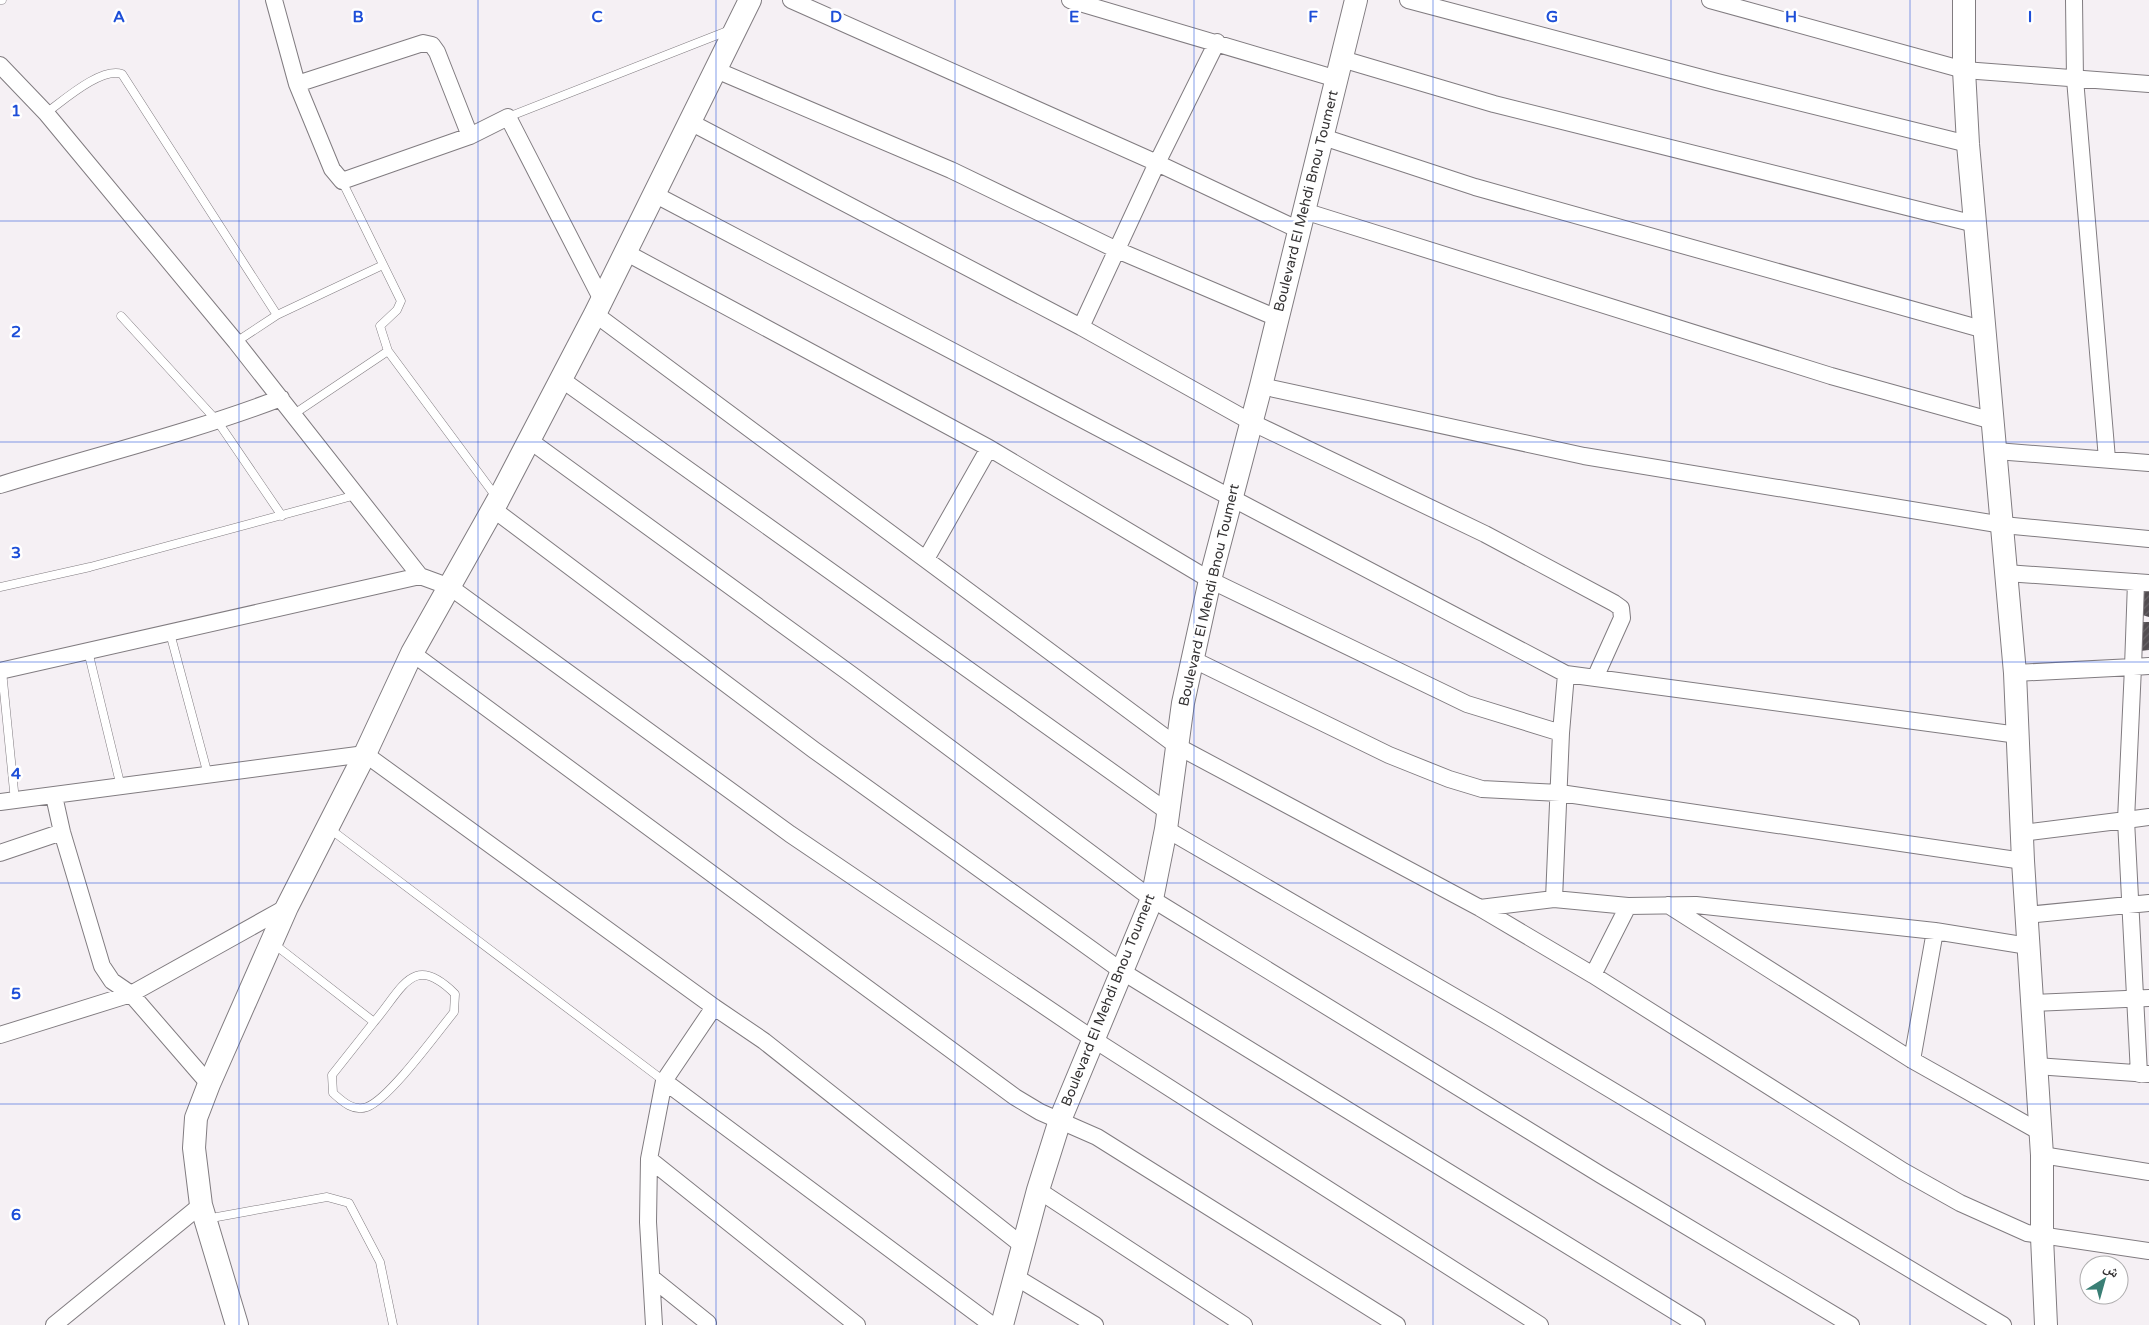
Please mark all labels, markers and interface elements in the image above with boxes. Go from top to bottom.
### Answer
text: A [113,7,125,27]
text: B [352,7,364,27]
text: C [591,7,603,27]
text: D [830,7,842,27]
text: E [1069,7,1079,27]
text: F [1308,7,1318,27]
text: G [1546,7,1558,27]
text: H [1785,7,1797,27]
text: I [2028,7,2032,27]
street label: Boulevard El Mehdi Bnou Toumert [1270,88,1342,313]
text: 1 [11,101,21,121]
text: 2 [11,322,21,342]
street label: Boulevard El Mehdi Bnou Toumert [1175,482,1243,708]
text: 3 [11,543,21,563]
text: 4 [11,764,21,784]
street label: Boulevard El Mehdi Bnou Toumert [1057,891,1159,1109]
text: 5 [11,984,21,1004]
text: 6 [11,1205,21,1225]
north arrow [2079,1255,2129,1305]
text: ش [2100,1259,2123,1281]

